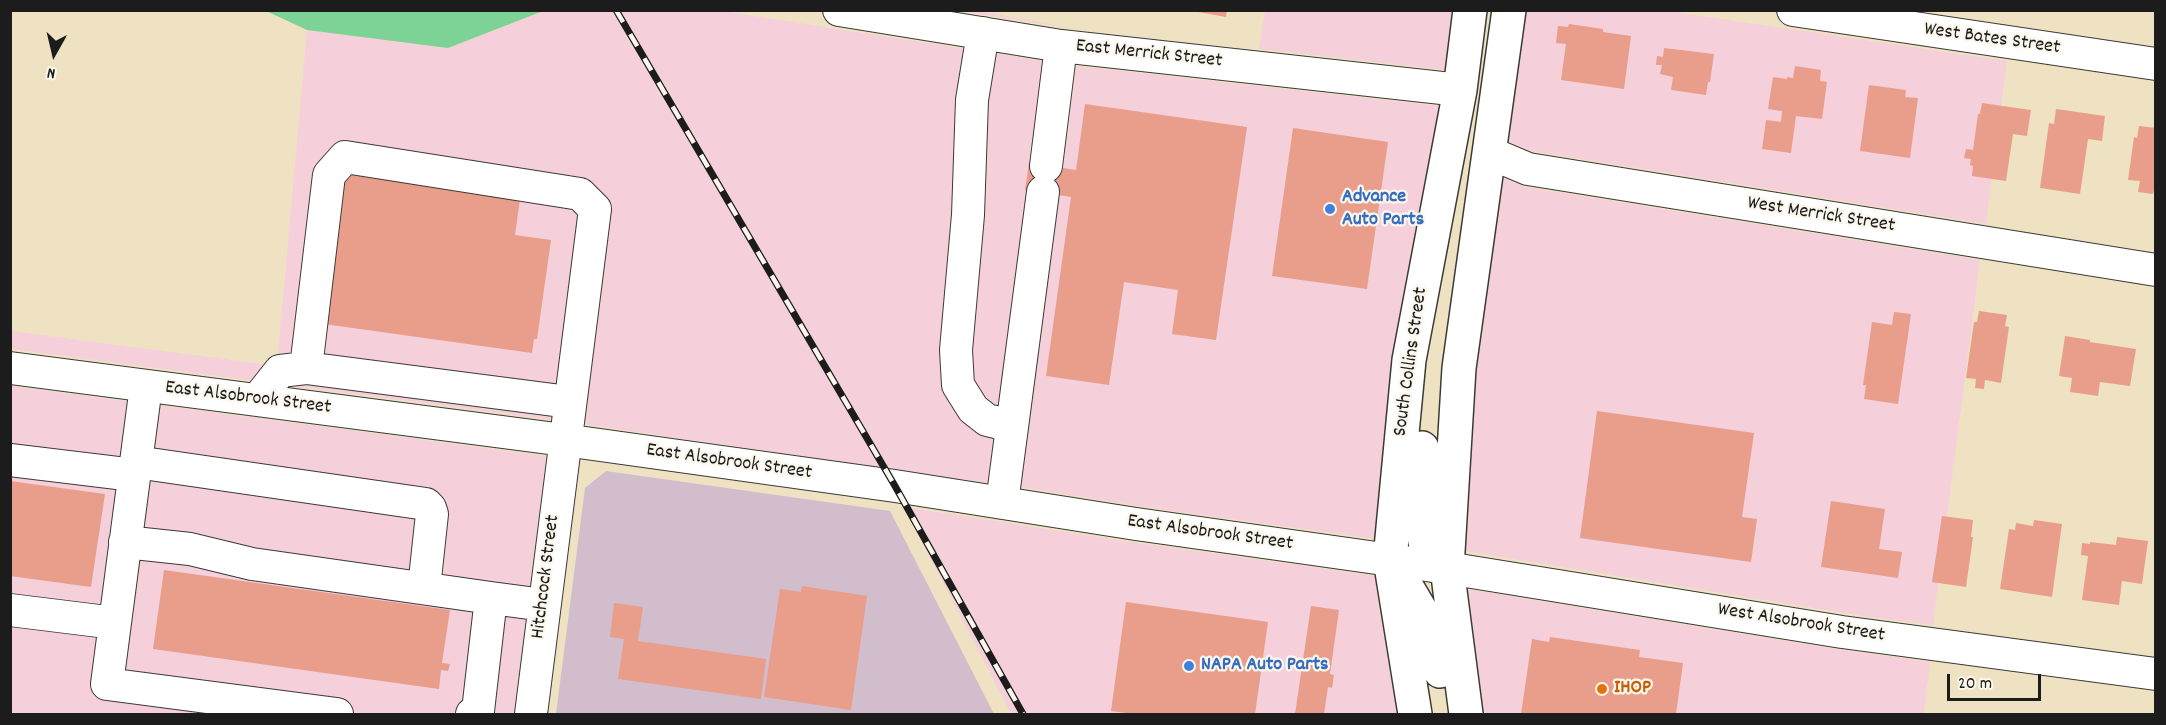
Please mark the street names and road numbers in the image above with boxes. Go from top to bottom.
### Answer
street label: West Bates Street [1922,19,2062,61]
street label: East Merrick Street [1075,35,1223,75]
street label: West Merrick Street [1745,192,1897,240]
street label: South Collins Street [1390,286,1434,438]
street label: East Alsobrook Street [164,377,332,421]
street label: East Alsobrook Street [645,439,813,487]
street label: East Alsobrook Street [1126,510,1294,558]
street label: Hitchcock Street [527,514,567,640]
street label: West Alsobrook Street [1716,599,1886,649]

